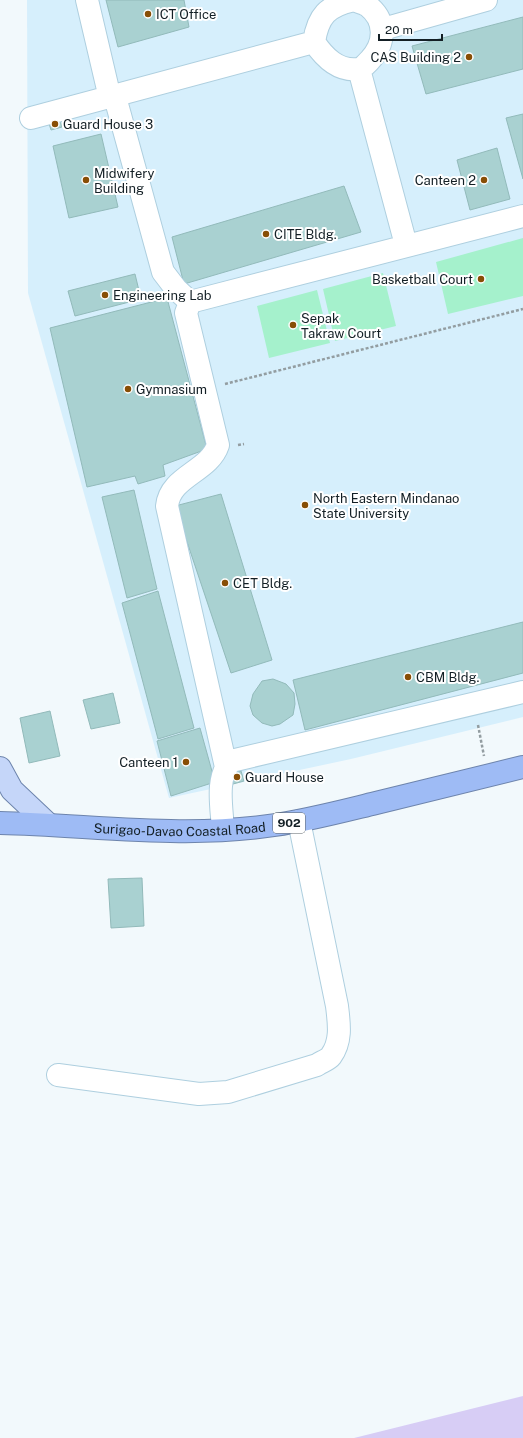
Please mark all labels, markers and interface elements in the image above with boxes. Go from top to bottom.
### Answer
place label: ICT Office [156,7,216,22]
marker: ICT Office [143,9,153,19]
scale bar [379,16,442,42]
text: 20 m [385,23,413,37]
place label: CAS Building 2 [370,50,461,65]
marker: CAS Building 2 [464,52,474,62]
place label: Guard House 3 [63,117,153,132]
marker: Guard House 3 [50,119,60,129]
place label: Midwifery Building [94,166,155,196]
place label: Canteen 2 [415,173,476,188]
marker: Midwifery Building [81,175,91,185]
marker: Canteen 2 [479,175,489,185]
place label: CITE Bldg. [274,227,337,242]
marker: CITE Bldg. [261,229,271,239]
place label: Basketball Court [372,272,473,287]
marker: Basketball Court [476,274,486,284]
place label: Engineering Lab [113,288,212,303]
marker: Engineering Lab [100,290,110,300]
place label: Sepak Takraw Court [301,311,381,341]
marker: Sepak Takraw Court [288,320,298,330]
place label: Gymnasium [136,382,207,397]
marker: Gymnasium [123,384,133,394]
place label: North Eastern Mindanao State University [313,491,459,521]
marker: North Eastern Mindanao State University [300,500,310,510]
place label: CET Bldg. [233,576,292,591]
marker: CET Bldg. [220,578,230,588]
place label: CBM Bldg. [416,670,480,685]
marker: CBM Bldg. [403,672,413,682]
place label: Canteen 1 [119,755,178,770]
marker: Canteen 1 [181,757,191,767]
place label: Guard House [245,770,324,785]
marker: Guard House [232,772,242,782]
road number: 902 [273,813,305,833]
street label: Surigao-Davao Coastal Road [93,819,267,839]

